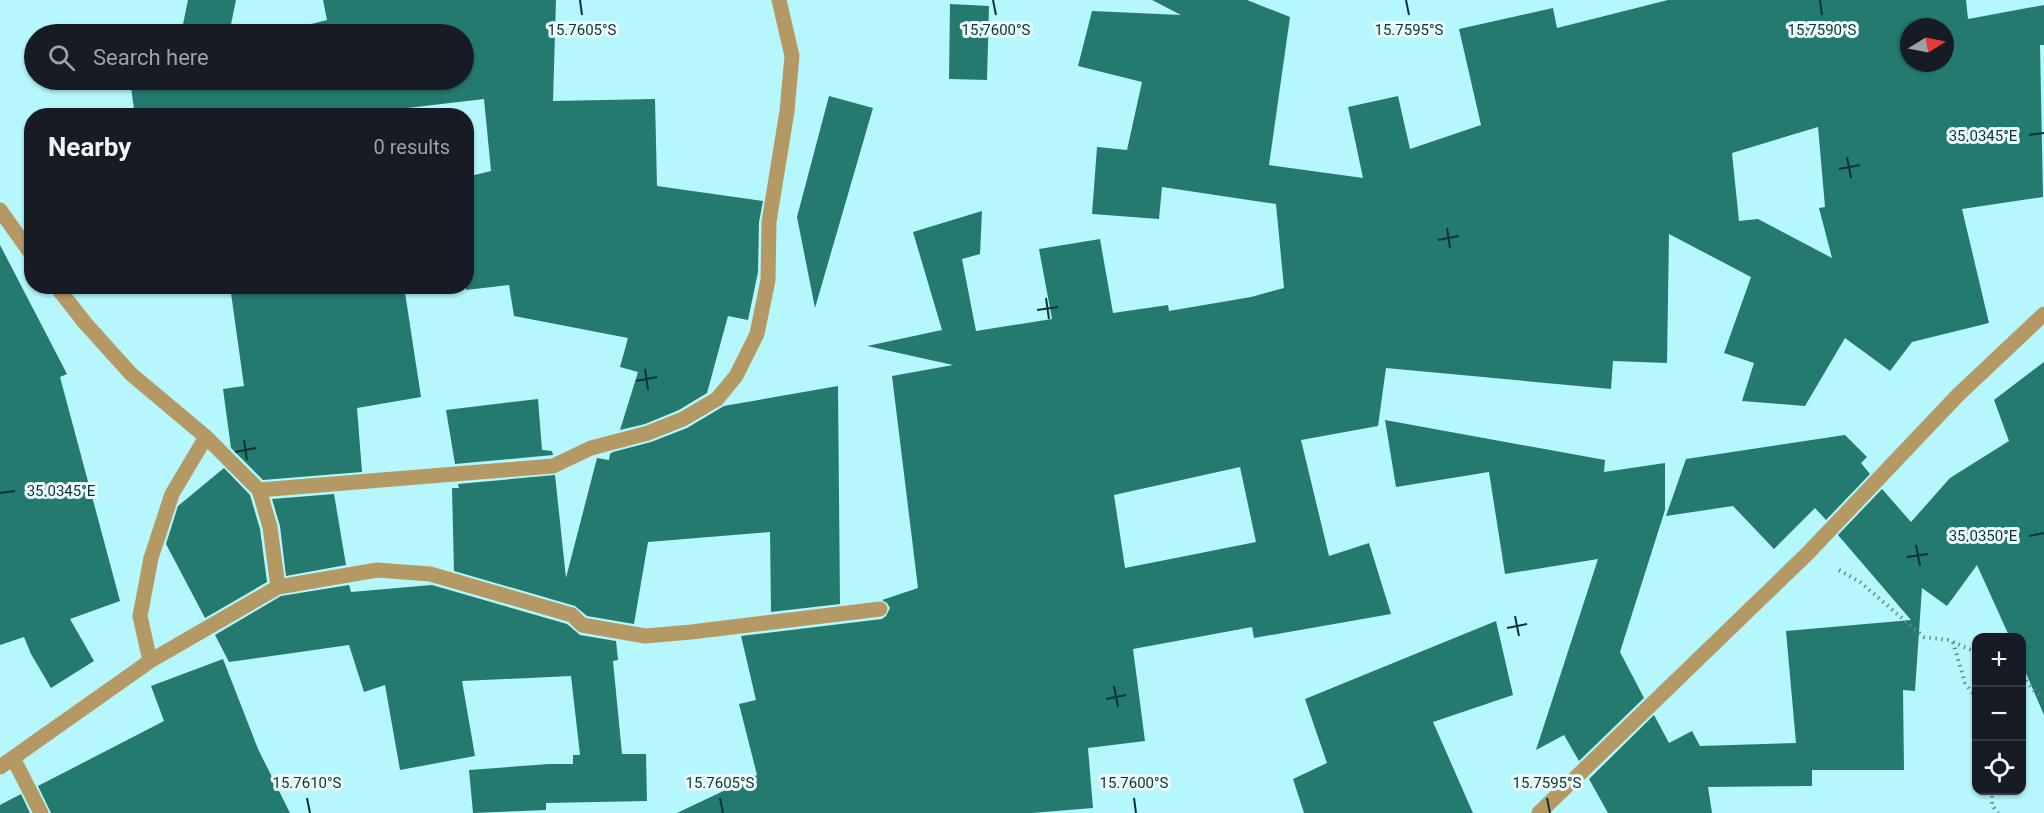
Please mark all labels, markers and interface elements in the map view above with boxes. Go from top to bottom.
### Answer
north arrow [1900,18,1954,72]
text: 15.7605°S [547,21,617,39]
text: 15.7600°S [961,21,1031,39]
text: 15.7595°S [1374,21,1444,39]
text: 15.7590°S [1787,21,1857,39]
search box [24,24,474,90]
icon: search [45,41,78,74]
text: Search here [93,45,209,70]
text: 35.0345°E [1949,127,2018,145]
text: Nearby [48,132,131,162]
text: 0 results [374,135,450,159]
text: 35.0345°E [27,482,96,500]
text: 35.0350°E [1949,527,2018,545]
map controls [1972,633,2026,795]
button: + [1972,633,2026,687]
button: − [1972,687,2026,741]
button: locate [1972,741,2026,795]
text: 15.7610°S [272,774,342,792]
text: 15.7605°S [685,774,755,792]
text: 15.7600°S [1099,774,1169,792]
text: 15.7595°S [1512,774,1582,792]

